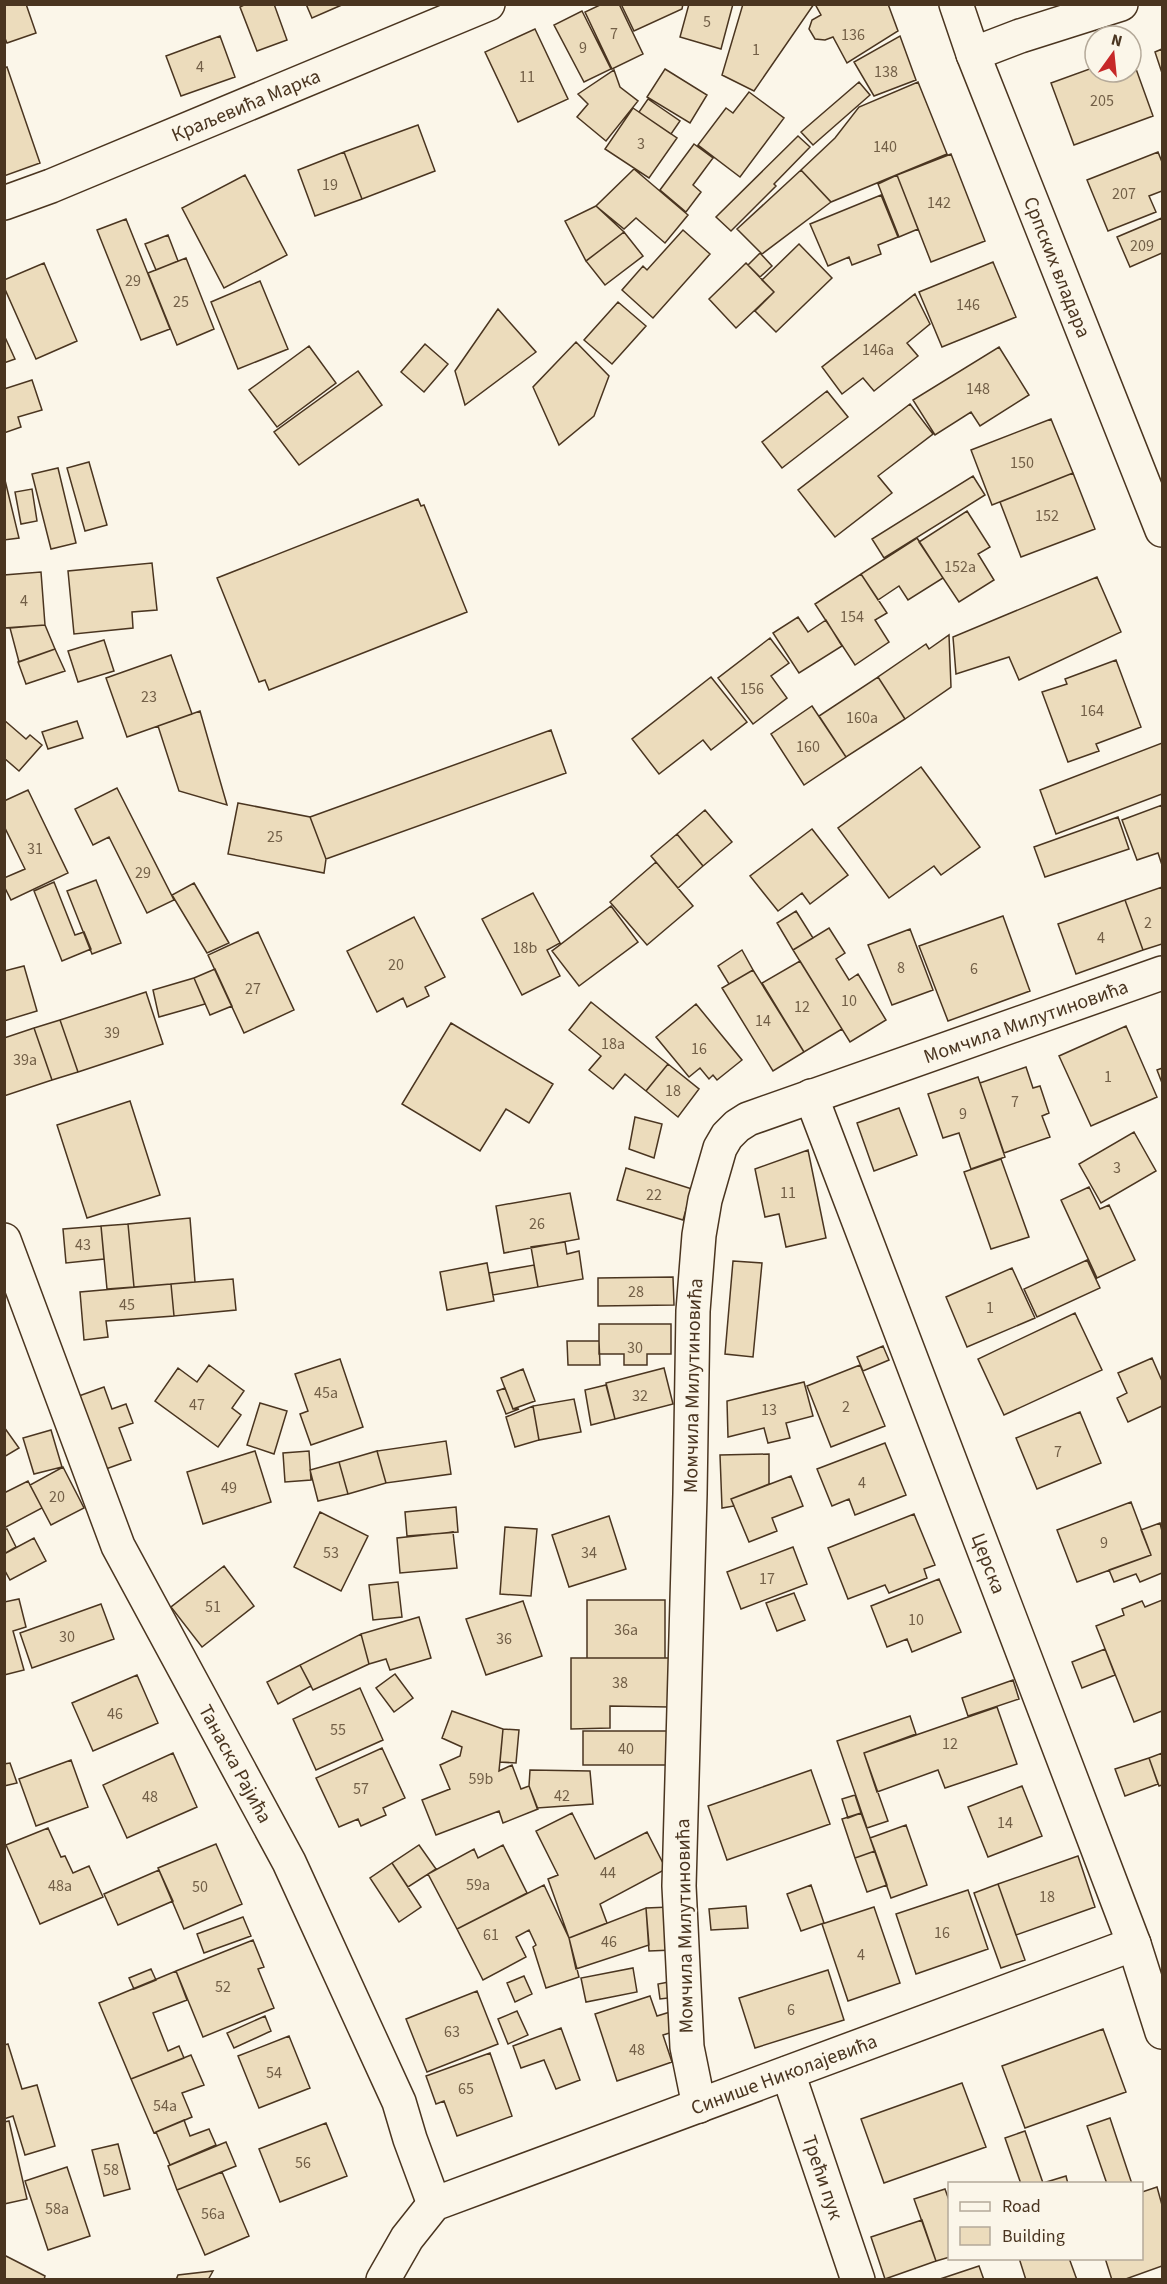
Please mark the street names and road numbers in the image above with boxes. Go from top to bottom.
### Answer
street label: Краљевића Марка [167,62,325,149]
street label: Српских владара [1016,193,1097,342]
street label: Момчила Милутиновића [920,973,1132,1071]
street label: Момчила Милутиновића [677,1277,711,1493]
street label: Церска [964,1529,1012,1598]
street label: Танаска Рајића [191,1700,278,1829]
street label: Момчила Милутиновића [669,1818,701,2034]
street label: Синише Николајевића [687,2028,881,2122]
street label: Трећи пук [795,2132,850,2223]

